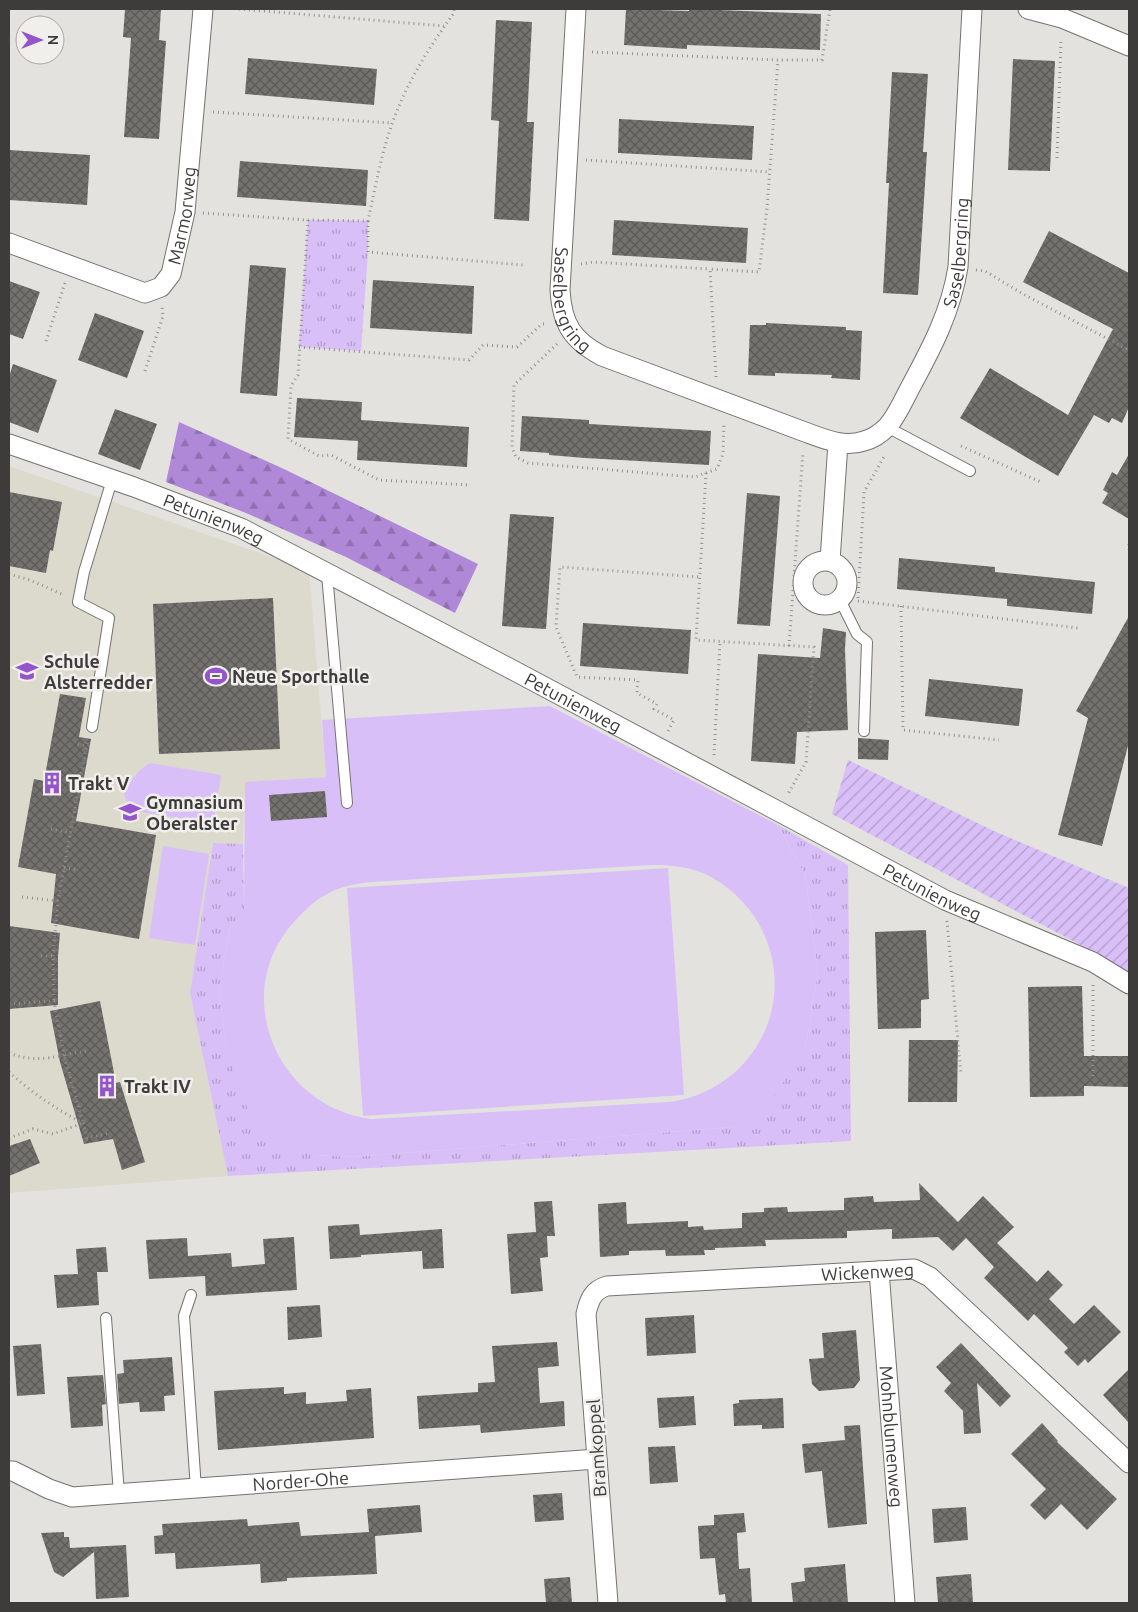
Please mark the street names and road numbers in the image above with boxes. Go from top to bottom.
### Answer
street label: Marmorweg [163,166,199,266]
street label: Saselbergring [939,197,972,310]
street label: Saselbergring [550,247,595,356]
street label: Petunienweg [161,489,267,548]
street label: Petunienweg [521,668,625,736]
street label: Petunienweg [880,859,984,924]
street label: Wickenweg [821,1259,915,1284]
street label: Mohnblumenweg [876,1365,907,1508]
street label: Bramkoppel [583,1398,609,1498]
street label: Norder-Ohe [252,1467,350,1494]

